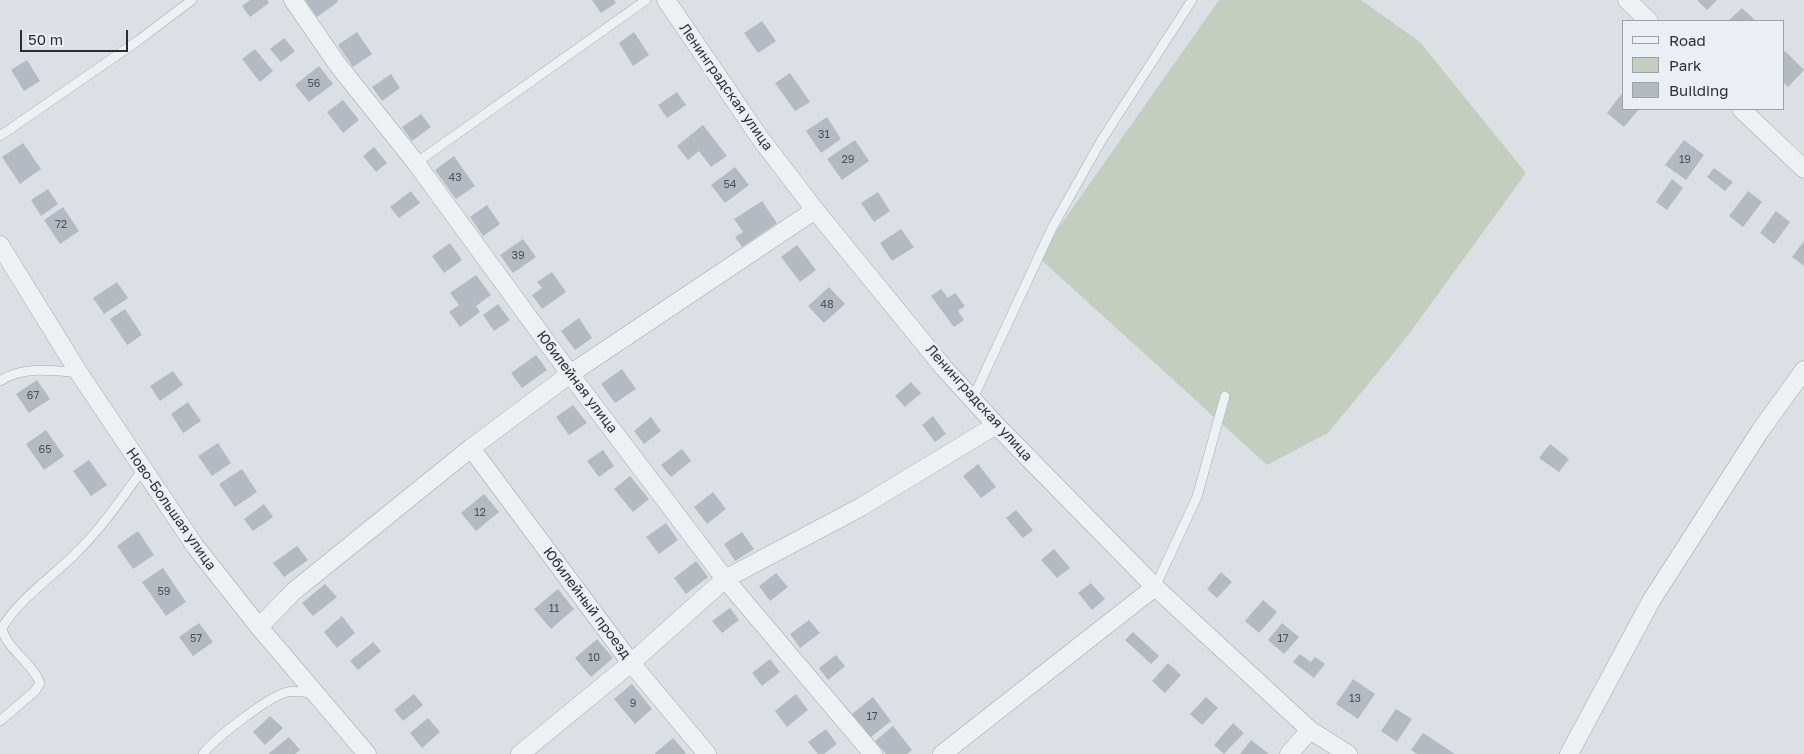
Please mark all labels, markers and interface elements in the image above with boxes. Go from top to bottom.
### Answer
scale bar [22,20,130,52]
street label: Ленинградская улица [676,20,776,154]
legend [1622,20,1784,110]
text: 50 m [28,30,63,48]
text: Road [1669,31,1706,49]
text: Park [1669,56,1701,74]
house number: 56 [307,77,321,91]
text: Building [1669,81,1729,99]
house number: 31 [818,128,830,142]
house number: 29 [841,153,855,167]
house number: 19 [1679,153,1691,167]
house number: 43 [448,171,462,185]
house number: 54 [723,178,737,192]
house number: 72 [55,218,67,232]
house number: 39 [511,249,525,263]
house number: 48 [820,298,834,312]
street label: Юбилейная улица [533,327,621,437]
street label: Ленинградская улица [922,341,1036,465]
house number: 67 [27,389,39,403]
house number: 65 [38,443,52,457]
street label: Ново-Большая улица [122,445,220,573]
house number: 12 [474,506,486,520]
street label: Юбилейный проезд [540,544,634,662]
house number: 59 [157,585,171,599]
house number: 11 [549,602,559,616]
house number: 57 [190,632,202,646]
house number: 17 [1277,632,1289,646]
house number: 10 [588,651,600,665]
house number: 13 [1349,692,1361,706]
house number: 9 [630,697,636,711]
house number: 17 [866,710,878,724]

